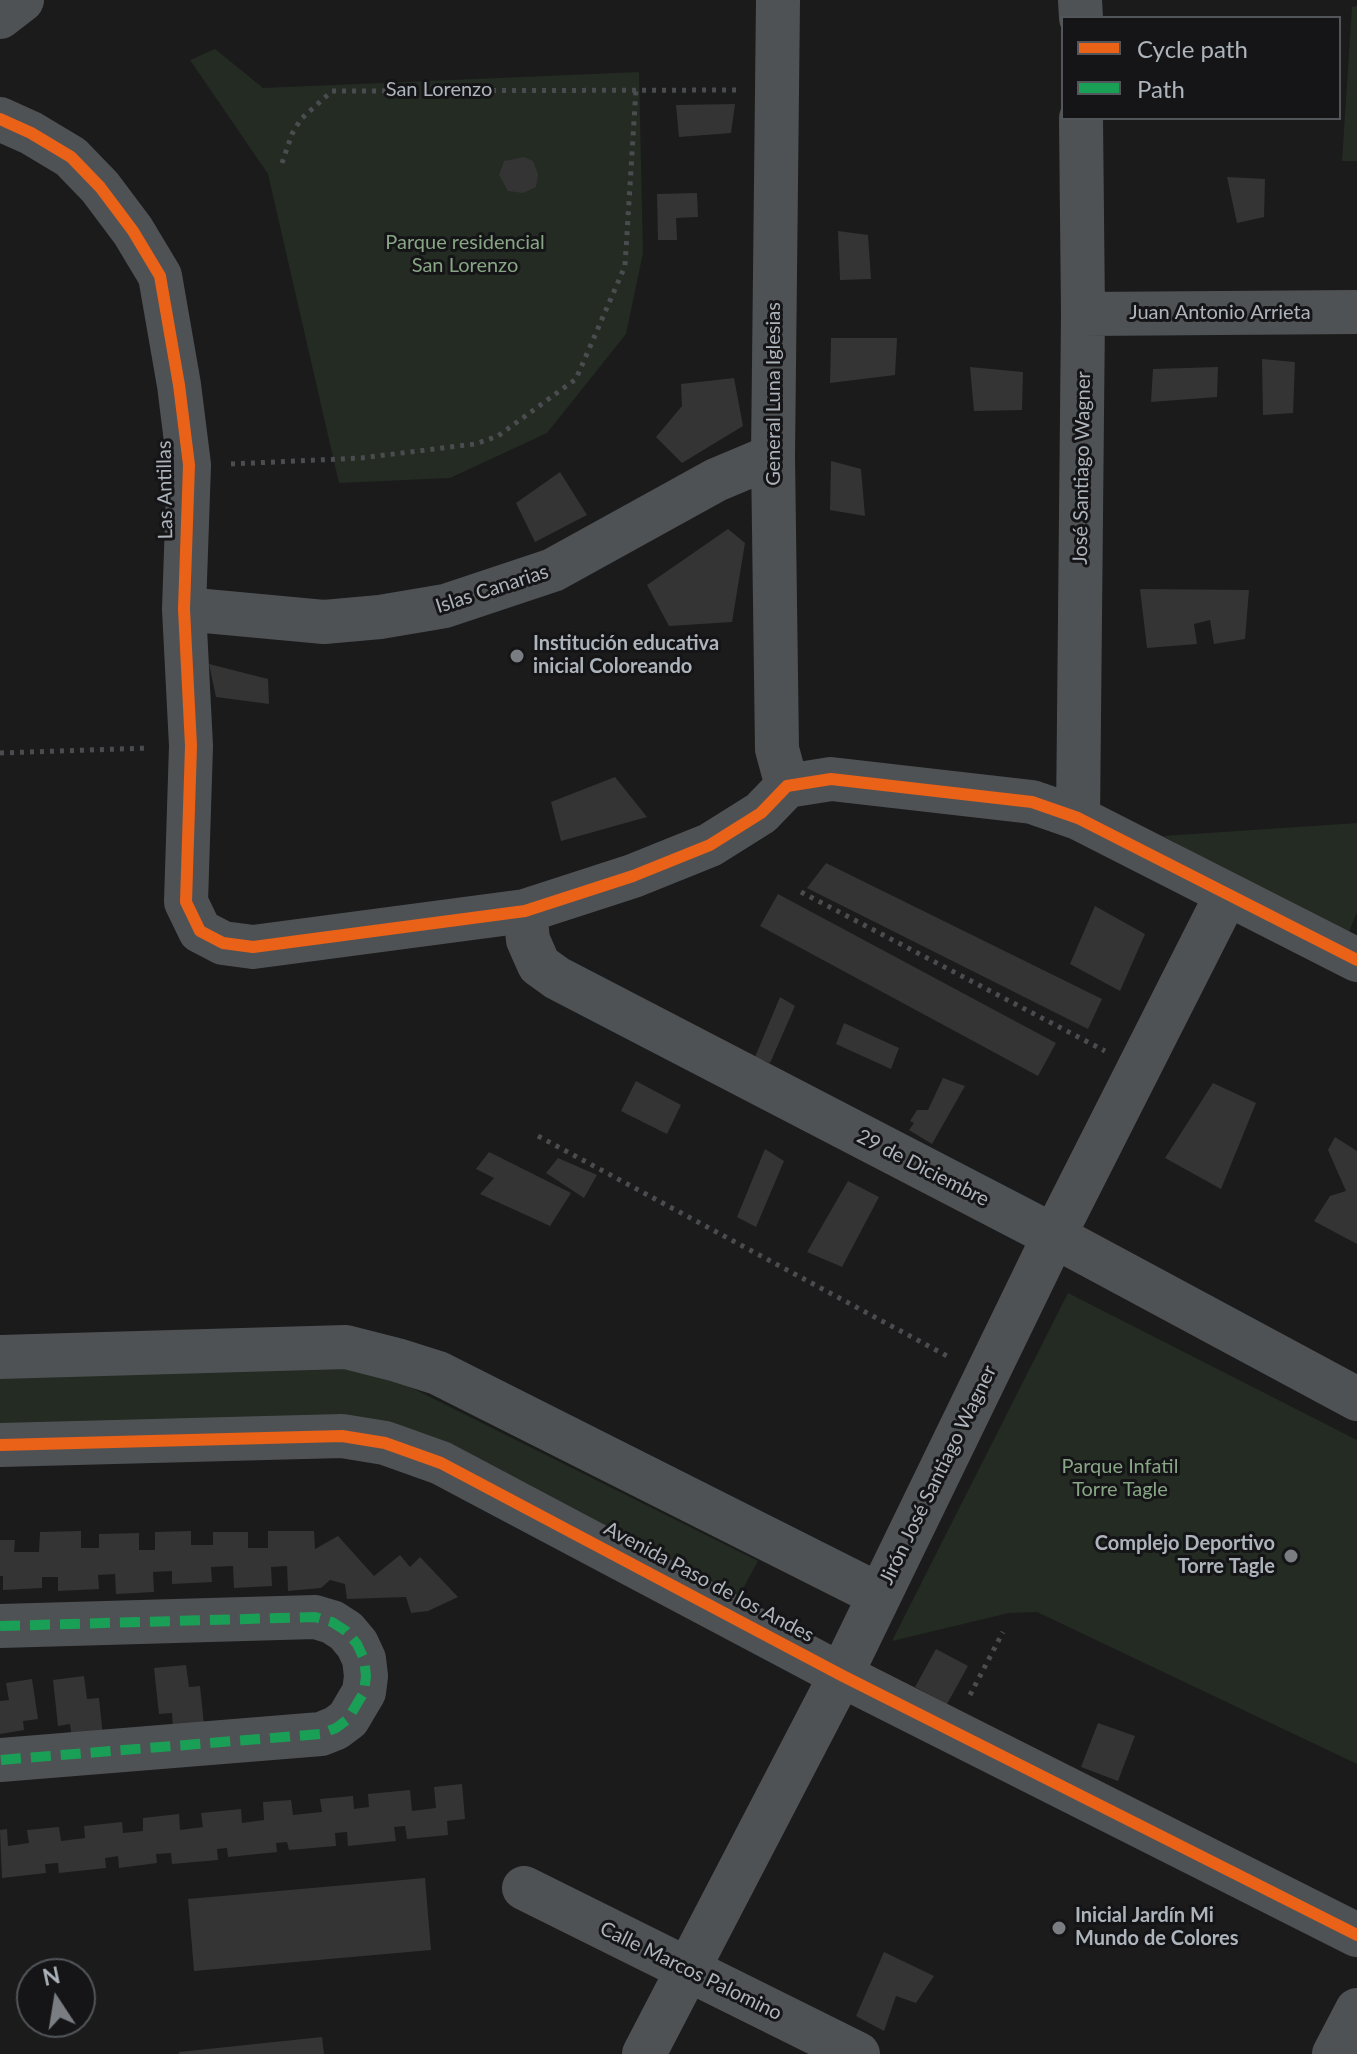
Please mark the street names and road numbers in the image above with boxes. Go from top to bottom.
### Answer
street label: San Lorenzo [386,78,492,102]
street label: Juan Antonio Arrieta [1129,301,1311,325]
street label: General Luna Iglesias [762,302,786,486]
street label: José Santiago Wagner [1068,371,1096,565]
street label: Las Antillas [152,440,178,540]
street label: Islas Canarias [432,559,552,619]
street label: 29 de Diciembre [853,1124,993,1212]
street label: Jirón José Santiago Wagner [874,1361,1002,1589]
street label: Avenida Paso de los Andes [600,1516,818,1648]
street label: Calle Marcos Palomino [596,1917,786,2025]

